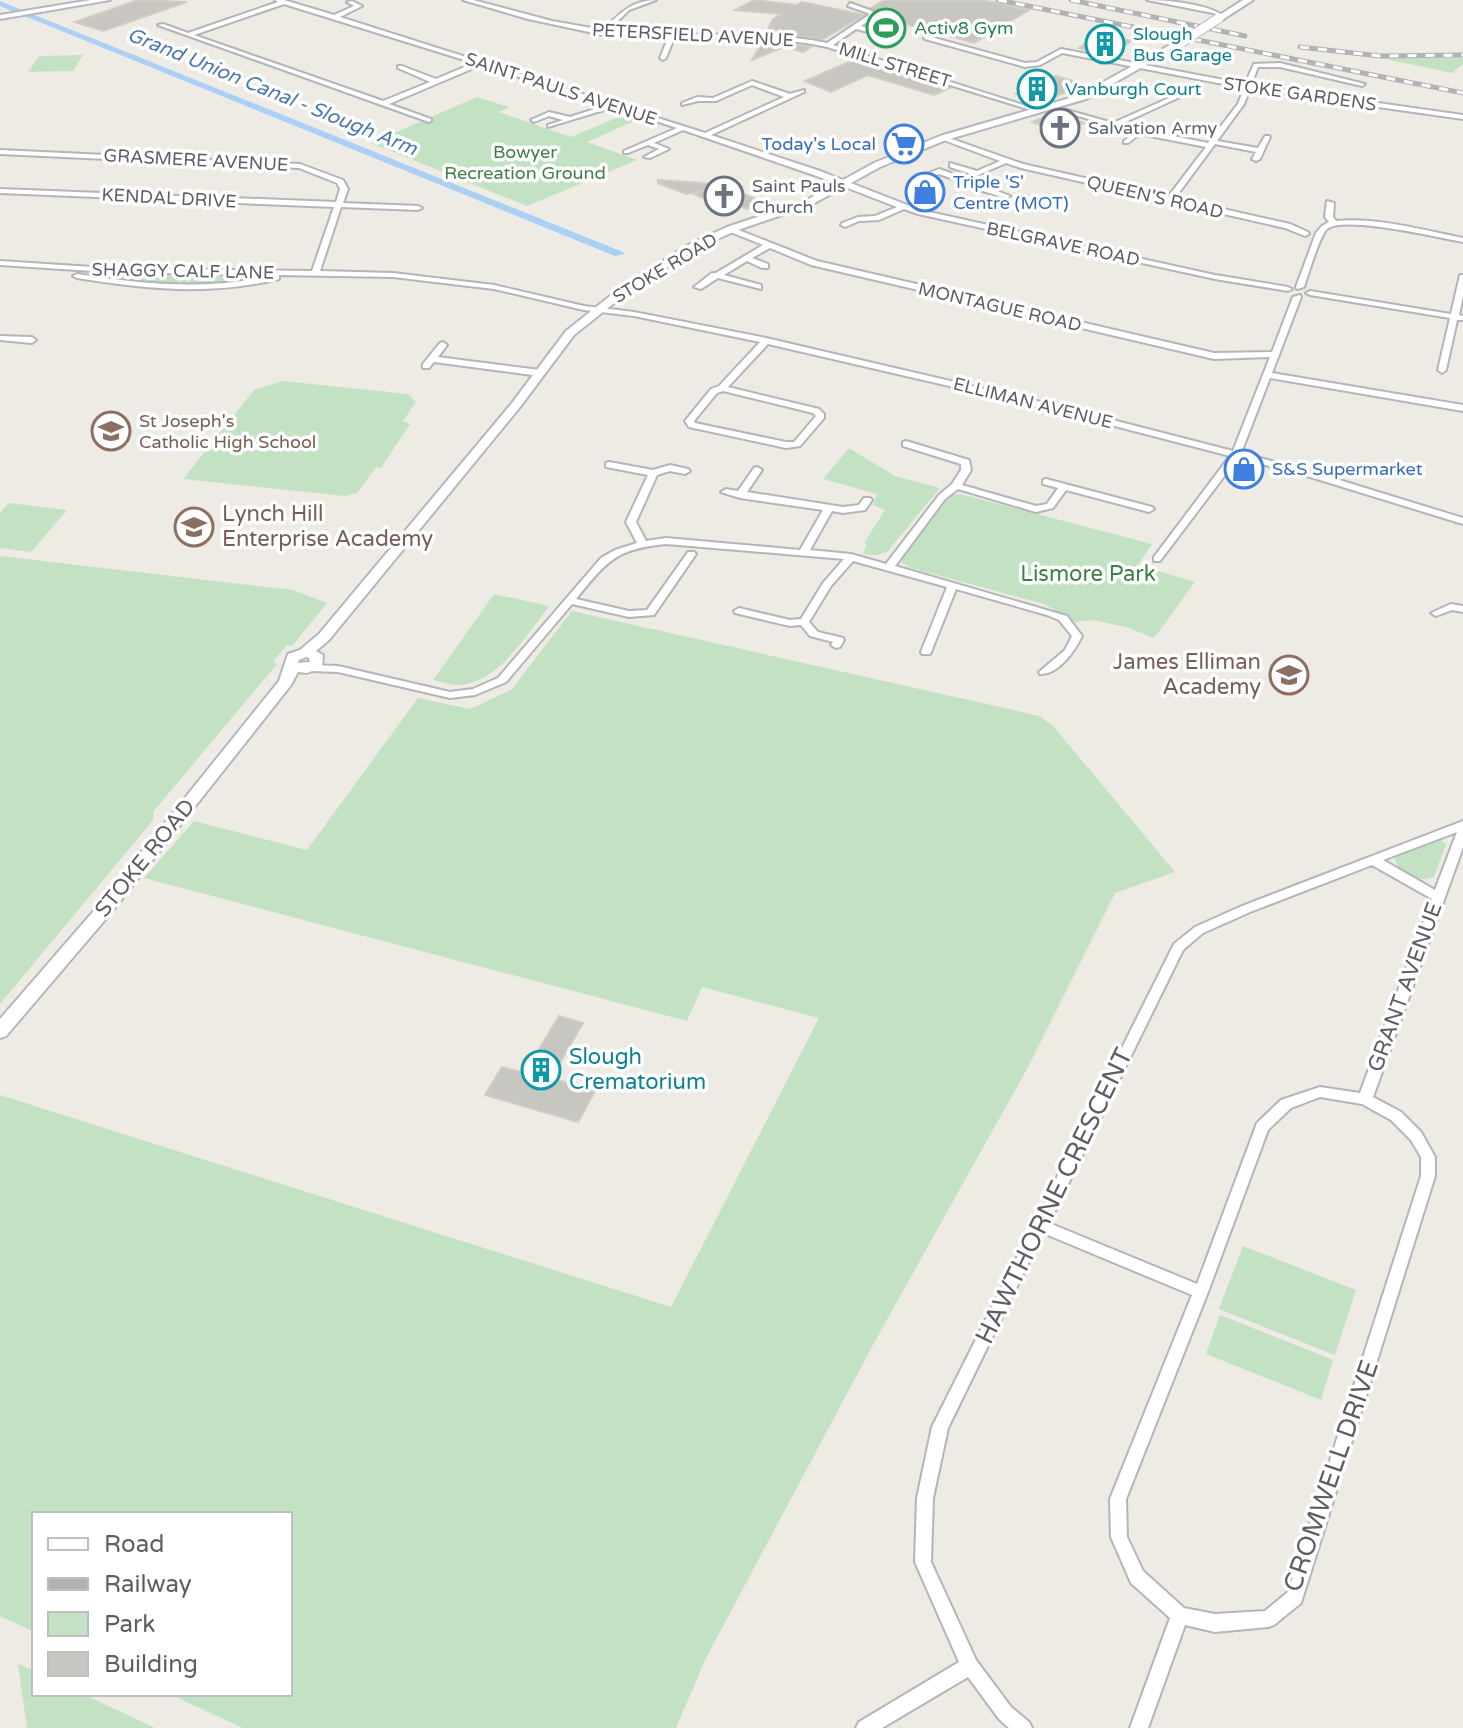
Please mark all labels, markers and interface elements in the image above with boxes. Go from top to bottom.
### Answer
sports icon: Activ8 Gym [865,7,907,49]
place label: Activ8 Gym [914,17,1014,39]
street label: PETERSFIELD AVENUE [591,19,795,51]
water label: Grand Union Canal - Slough Arm [124,23,421,161]
building icon: Slough Bus Garage [1084,23,1126,65]
place label: Slough Bus Garage [1133,23,1232,66]
street label: MILL STREET [836,38,954,92]
street label: SAINT PAULS AVENUE [462,48,660,130]
building icon: Vanburgh Court [1016,68,1058,110]
street label: STOKE GARDENS [1222,72,1378,116]
place label: Vanburgh Court [1065,78,1202,100]
church icon: Salvation Army [1039,107,1081,149]
place label: Salvation Army [1088,117,1218,139]
supermarket icon: Today's Local [883,123,925,165]
place label: Today's Local [761,133,876,155]
park label: Bowyer Recreation Ground [444,141,606,184]
street label: GRASMERE AVENUE [103,144,289,176]
shop icon: Triple 'S' Centre (MOT) [904,171,946,213]
place label: Triple 'S' Centre (MOT) [953,171,1069,214]
street label: QUEEN'S ROAD [1085,171,1225,223]
church icon: Saint Pauls Church [703,175,745,217]
place label: Saint Pauls Church [752,175,846,218]
street label: KENDAL DRIVE [101,183,237,213]
street label: BELGRAVE ROAD [984,217,1142,271]
street label: STOKE ROAD [609,228,721,308]
street label: SHAGGY CALF LANE [92,258,274,284]
street label: MONTAGUE ROAD [916,277,1084,337]
street label: ELLIMAN AVENUE [951,373,1115,433]
school or university icon: St Joseph's Catholic High School [90,410,132,452]
place label: St Joseph's Catholic High School [139,410,316,453]
shop icon: S&S Supermarket [1223,448,1265,490]
place label: S&S Supermarket [1272,458,1423,480]
place label: Lynch Hill Enterprise Academy [222,501,433,552]
school or university icon: Lynch Hill Enterprise Academy [173,506,215,548]
park label: Lismore Park [1020,561,1156,587]
place label: James Elliman Academy [1113,649,1261,700]
school or university icon: James Elliman Academy [1268,654,1310,696]
street label: STOKE ROAD [90,794,200,922]
street label: GRANT AVENUE [1362,899,1448,1075]
street label: HAWTHORNE CRESCENT [969,1043,1139,1349]
place label: Slough Crematorium [569,1044,706,1095]
building icon: Slough Crematorium [520,1049,562,1091]
street label: CROMWELL DRIVE [1277,1356,1385,1596]
legend [32,1512,292,1696]
text: Road [104,1530,164,1559]
text: Railway [104,1570,192,1599]
text: Park [104,1610,155,1639]
text: Building [104,1650,198,1679]

